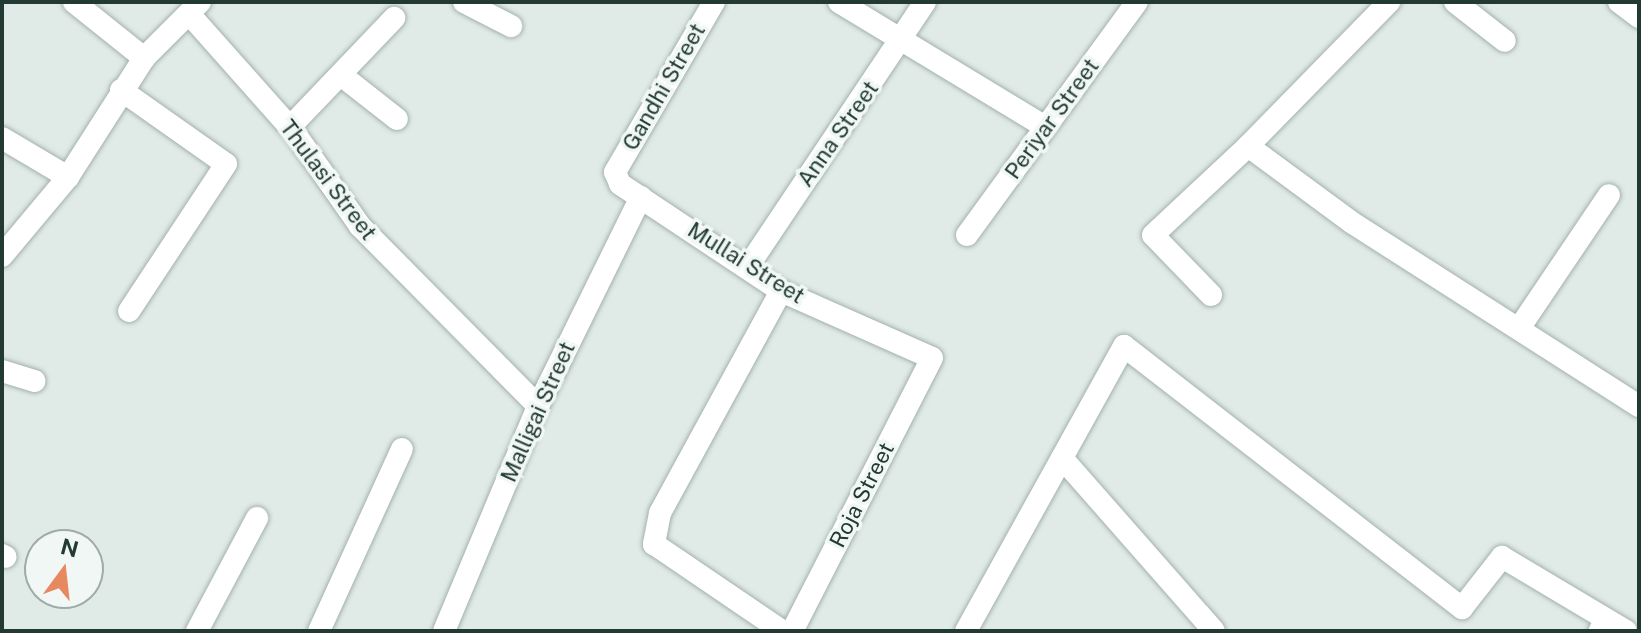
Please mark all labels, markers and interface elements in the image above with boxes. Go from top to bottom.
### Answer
street label: Gandhi Street [617,19,711,155]
street label: Periyar Street [1000,54,1104,184]
street label: Anna Street [792,76,884,192]
street label: Thulasi Street [274,115,382,245]
street label: Mullai Street [683,217,809,309]
street label: Malligai Street [495,338,581,486]
street label: Roja Street [824,438,900,552]
north arrow [24,529,104,609]
text: N [58,533,81,563]

